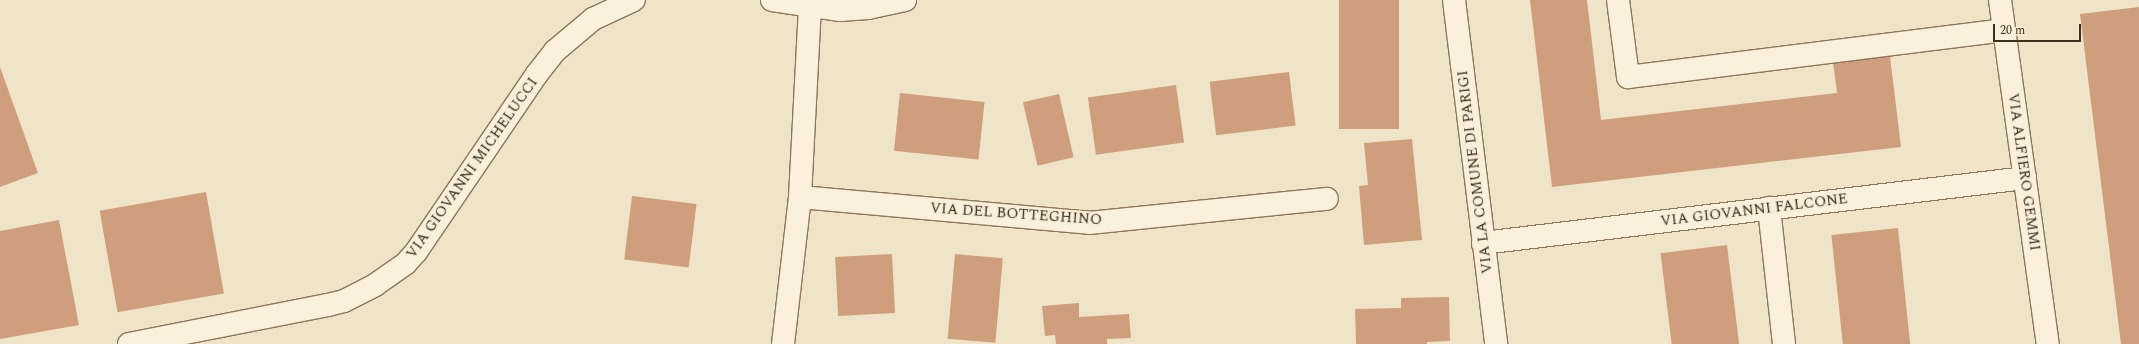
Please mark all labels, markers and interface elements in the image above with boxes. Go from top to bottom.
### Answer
scale bar [1995,16,2083,42]
text: 20 m [2000,21,2025,40]
street label: VIA LA COMUNE DI PARIGI [1454,69,1496,275]
street label: VIA GIOVANNI MICHELUCCI [402,74,542,262]
street label: VIA ALFIERO GEMMI [2004,92,2044,252]
street label: VIA GIOVANNI FALCONE [1659,190,1849,230]
street label: VIA DEL BOTTEGHINO [929,199,1103,229]

